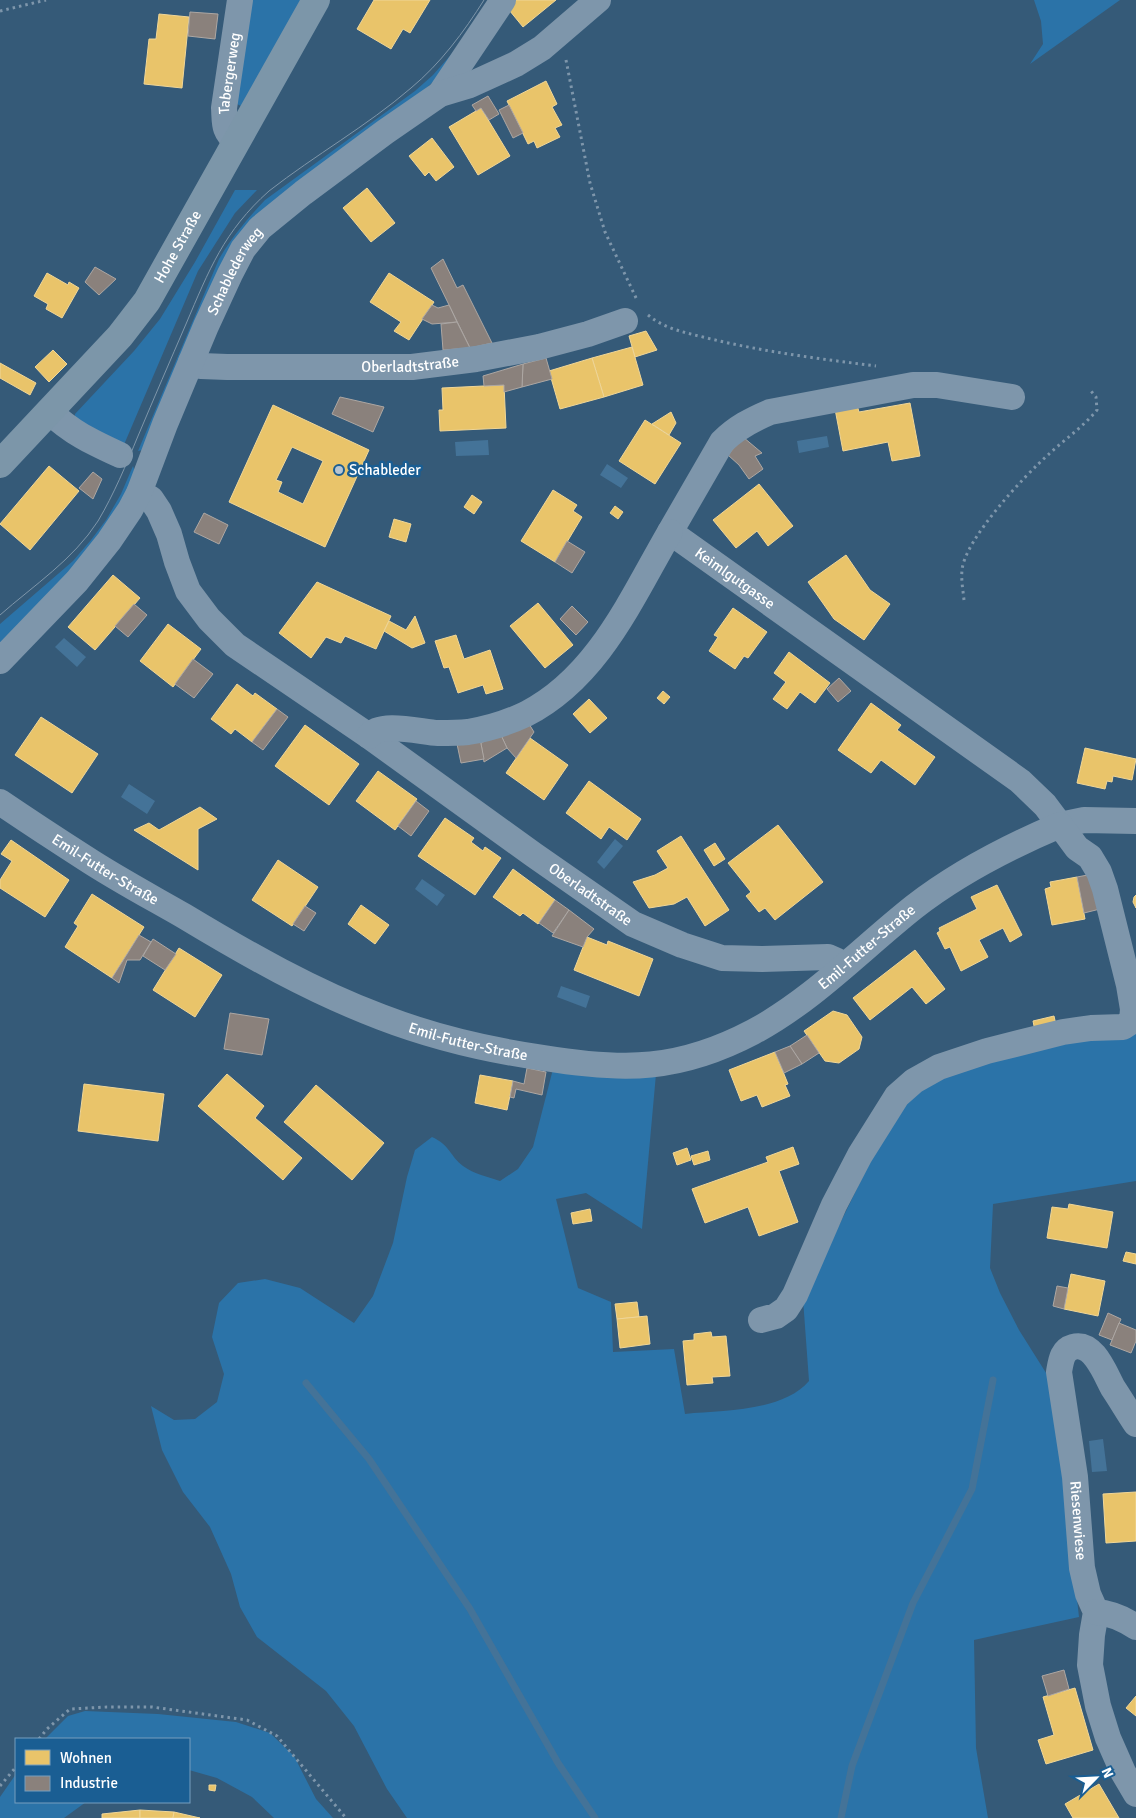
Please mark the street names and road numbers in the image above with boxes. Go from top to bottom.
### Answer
street label: Tabergerweg [215,31,244,115]
street label: Hohe Straße [150,207,205,286]
street label: Schablederweg [203,223,266,318]
street label: Oberladtstraße [361,352,460,376]
street label: Keimlgutgasse [691,544,778,613]
street label: Emil-Futter-Straße [49,830,162,909]
street label: Oberladtstraße [545,859,636,930]
street label: Emil-Futter-Straße [814,901,919,993]
street label: Emil-Futter-Straße [406,1018,529,1064]
street label: Riesenwiese [1066,1480,1090,1561]

